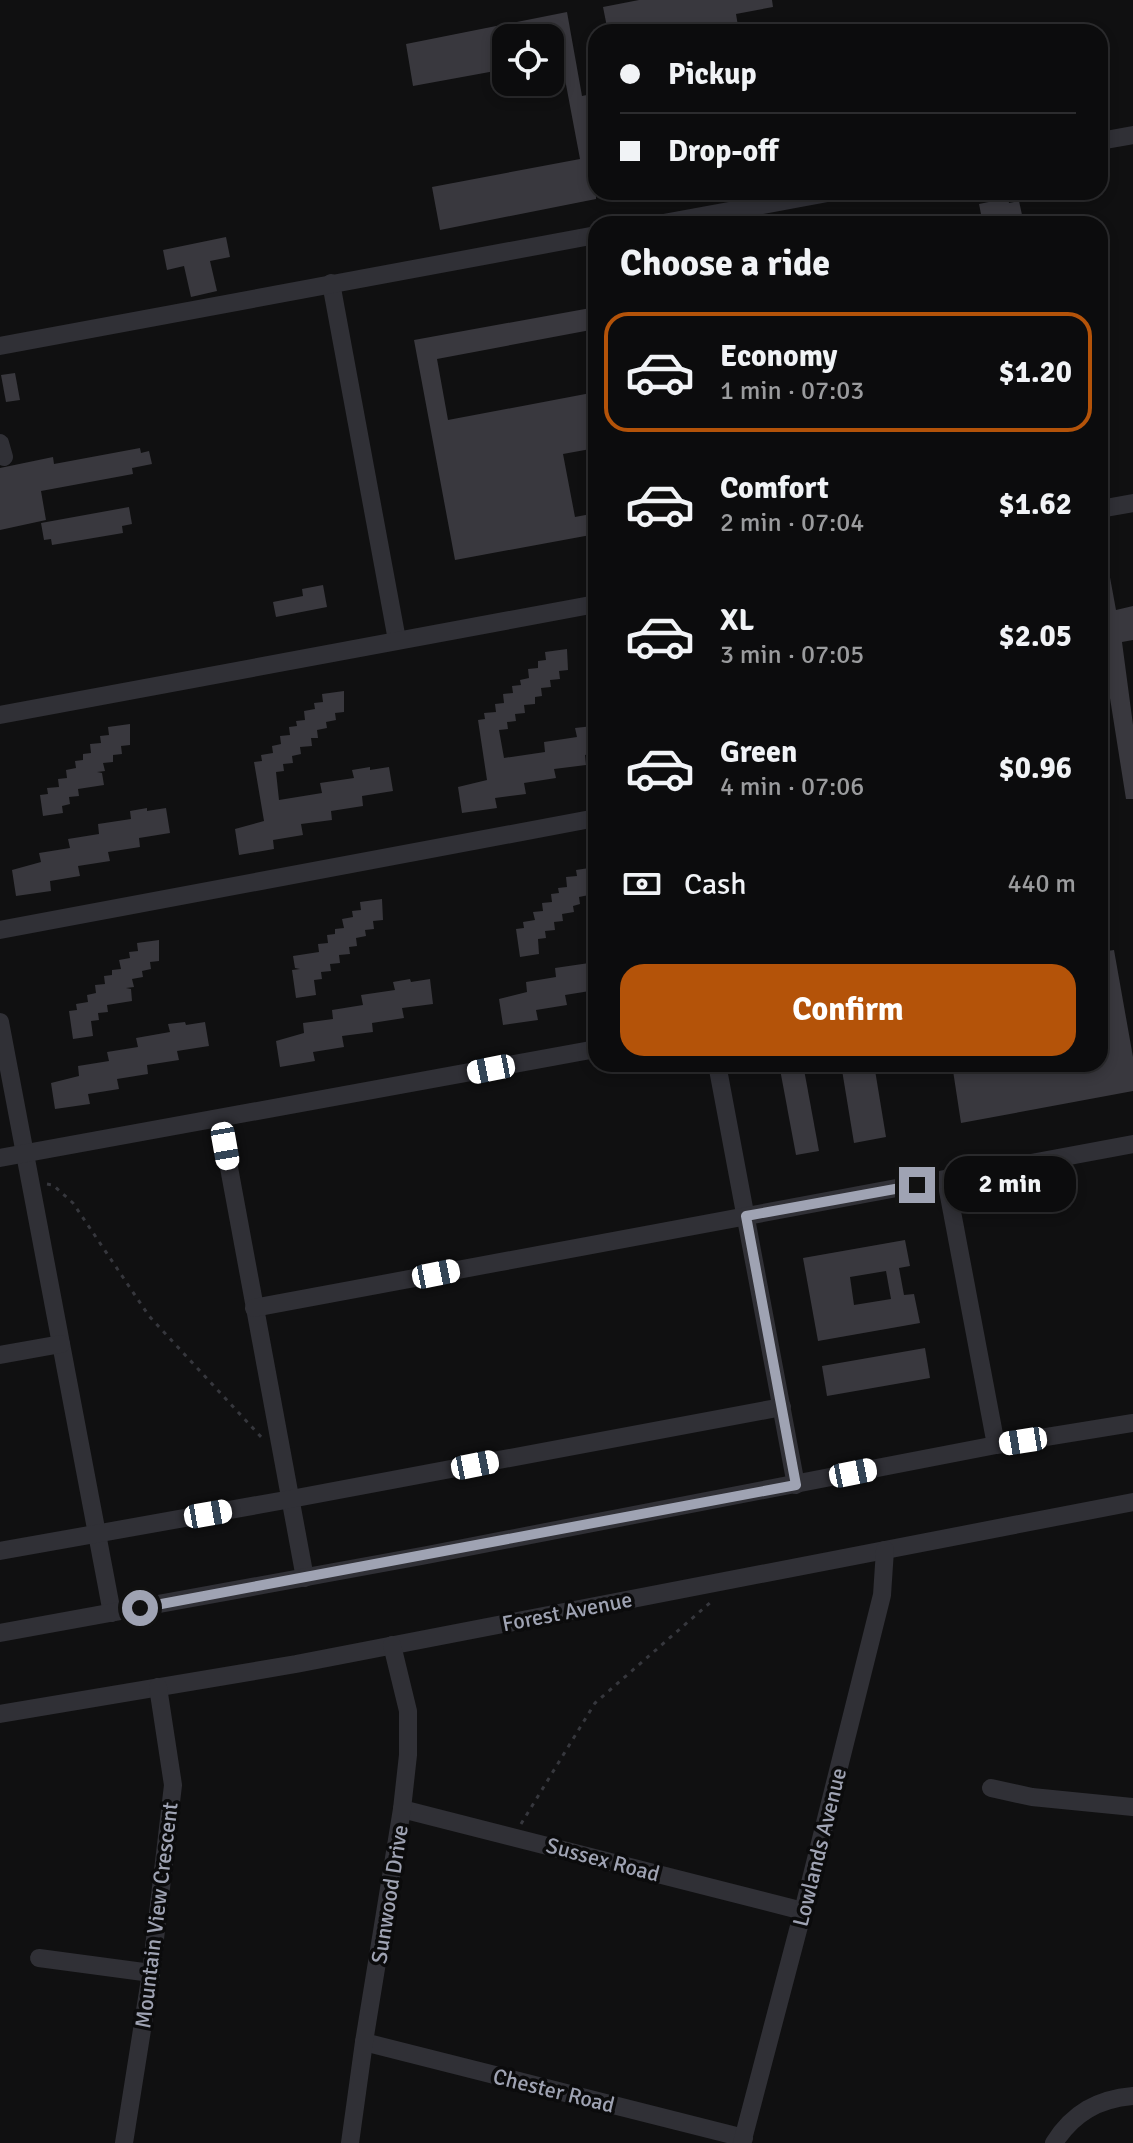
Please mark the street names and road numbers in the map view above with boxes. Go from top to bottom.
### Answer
street label: Forest Avenue [500,1586,634,1637]
street label: Lowlands Avenue [787,1765,852,1929]
street label: Mountain View Crescent [129,1800,184,2030]
street label: Sunwood Drive [365,1823,414,1965]
street label: Sussex Road [543,1831,663,1888]
street label: Chester Road [490,2062,618,2119]

